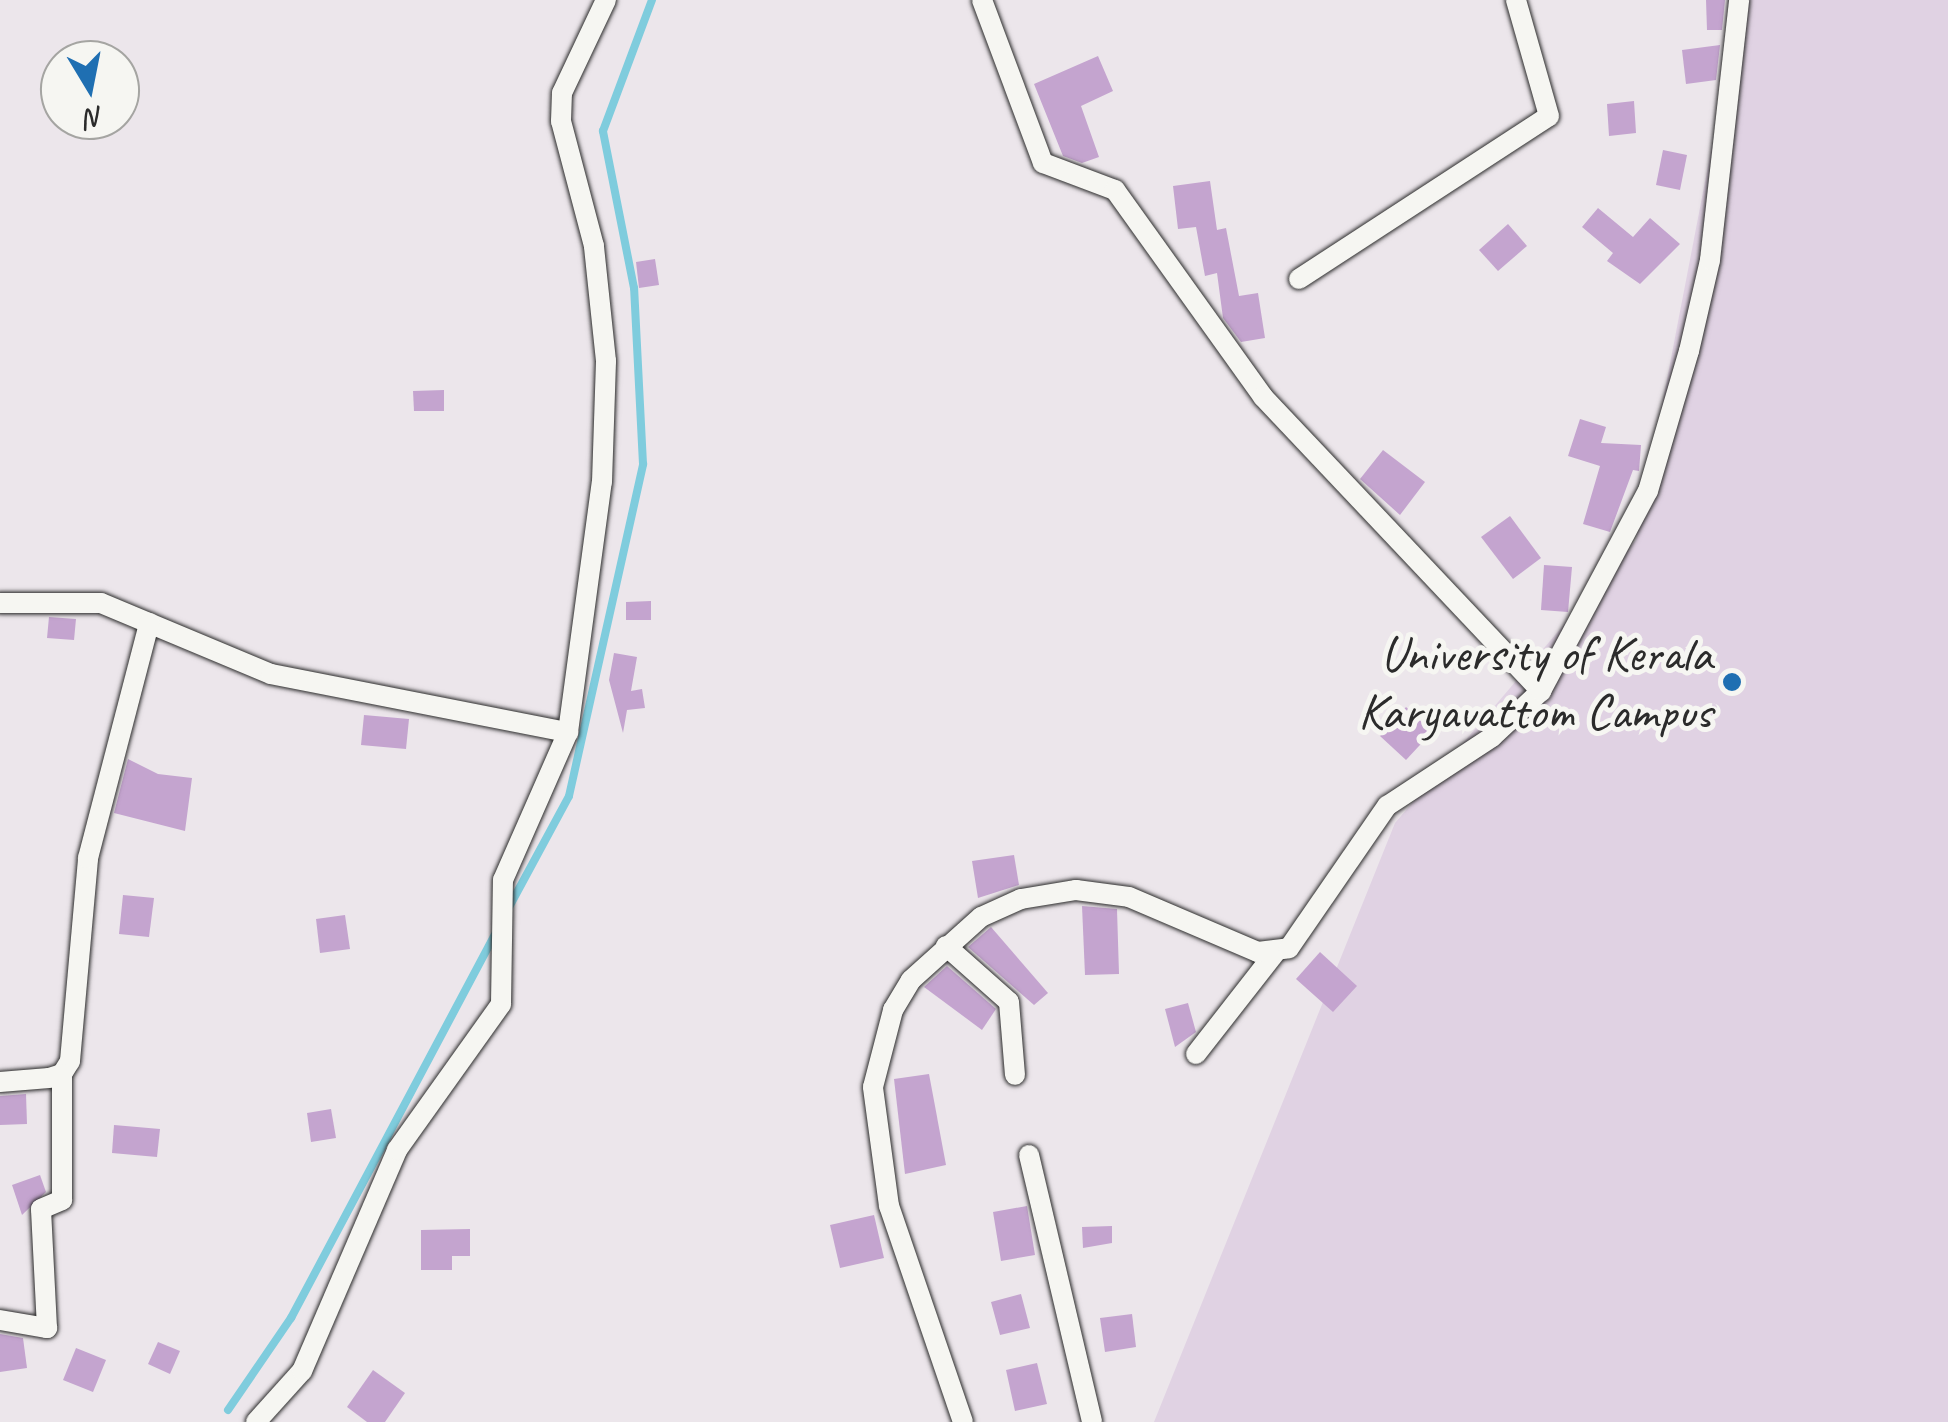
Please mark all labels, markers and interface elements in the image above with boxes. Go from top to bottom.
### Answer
north arrow [40,40,140,140]
text: N [83,99,107,137]
place label: University of Kerala Karyavattom Campus [1356,623,1712,740]
marker: University of Kerala Karyavattom Campus [1721,671,1743,693]

